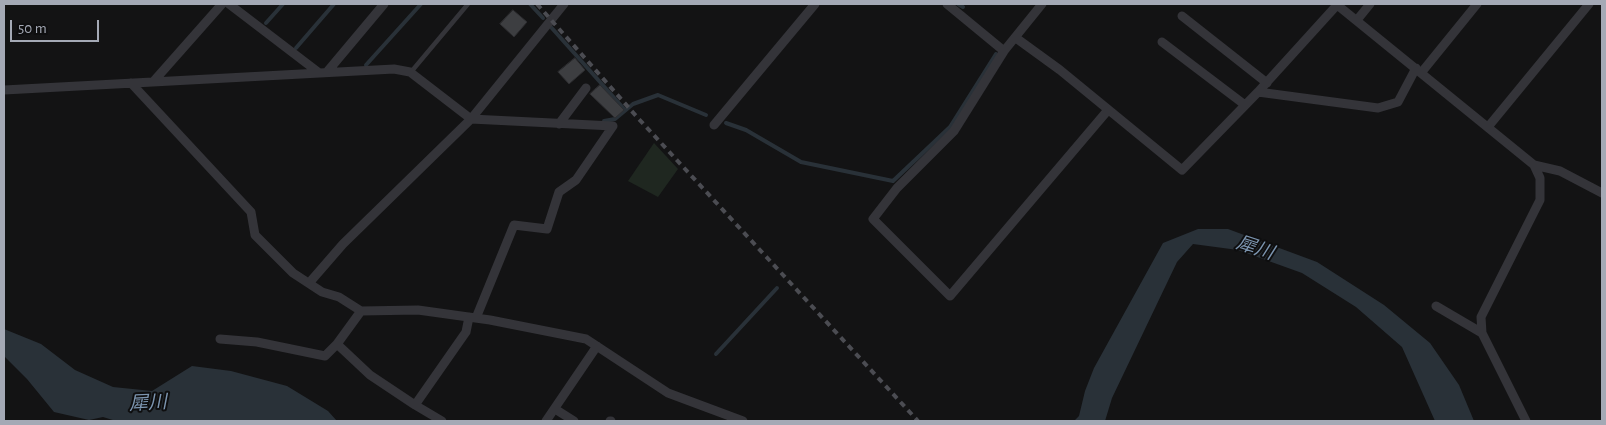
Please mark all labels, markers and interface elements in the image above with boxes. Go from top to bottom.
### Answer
scale bar [12,10,101,42]
text: 50 m [18,21,47,36]
water label: 犀川 [1233,231,1277,265]
water label: 犀川 [128,391,168,415]

